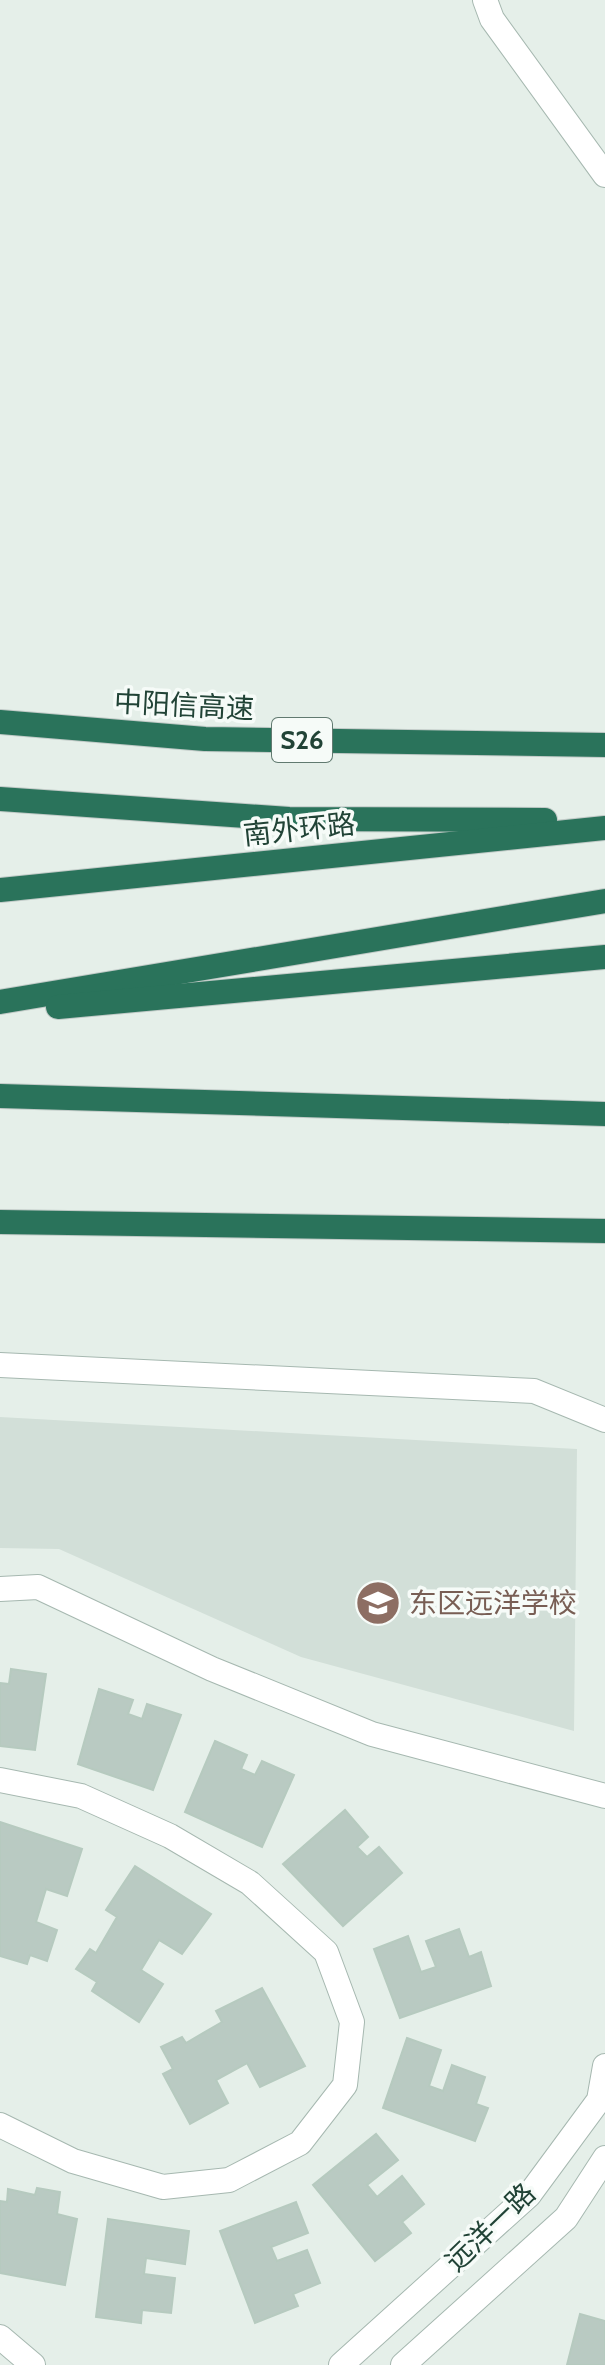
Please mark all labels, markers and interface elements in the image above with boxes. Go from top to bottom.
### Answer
street label: 中阳信高速 [113,684,255,726]
road number: S26 [272,718,332,762]
street label: 南外环路 [242,806,356,852]
school or university icon: 东区远洋学校 [354,1579,402,1627]
place label: 东区远洋学校 [409,1586,577,1620]
street label: 远洋一路 [438,2176,542,2278]

